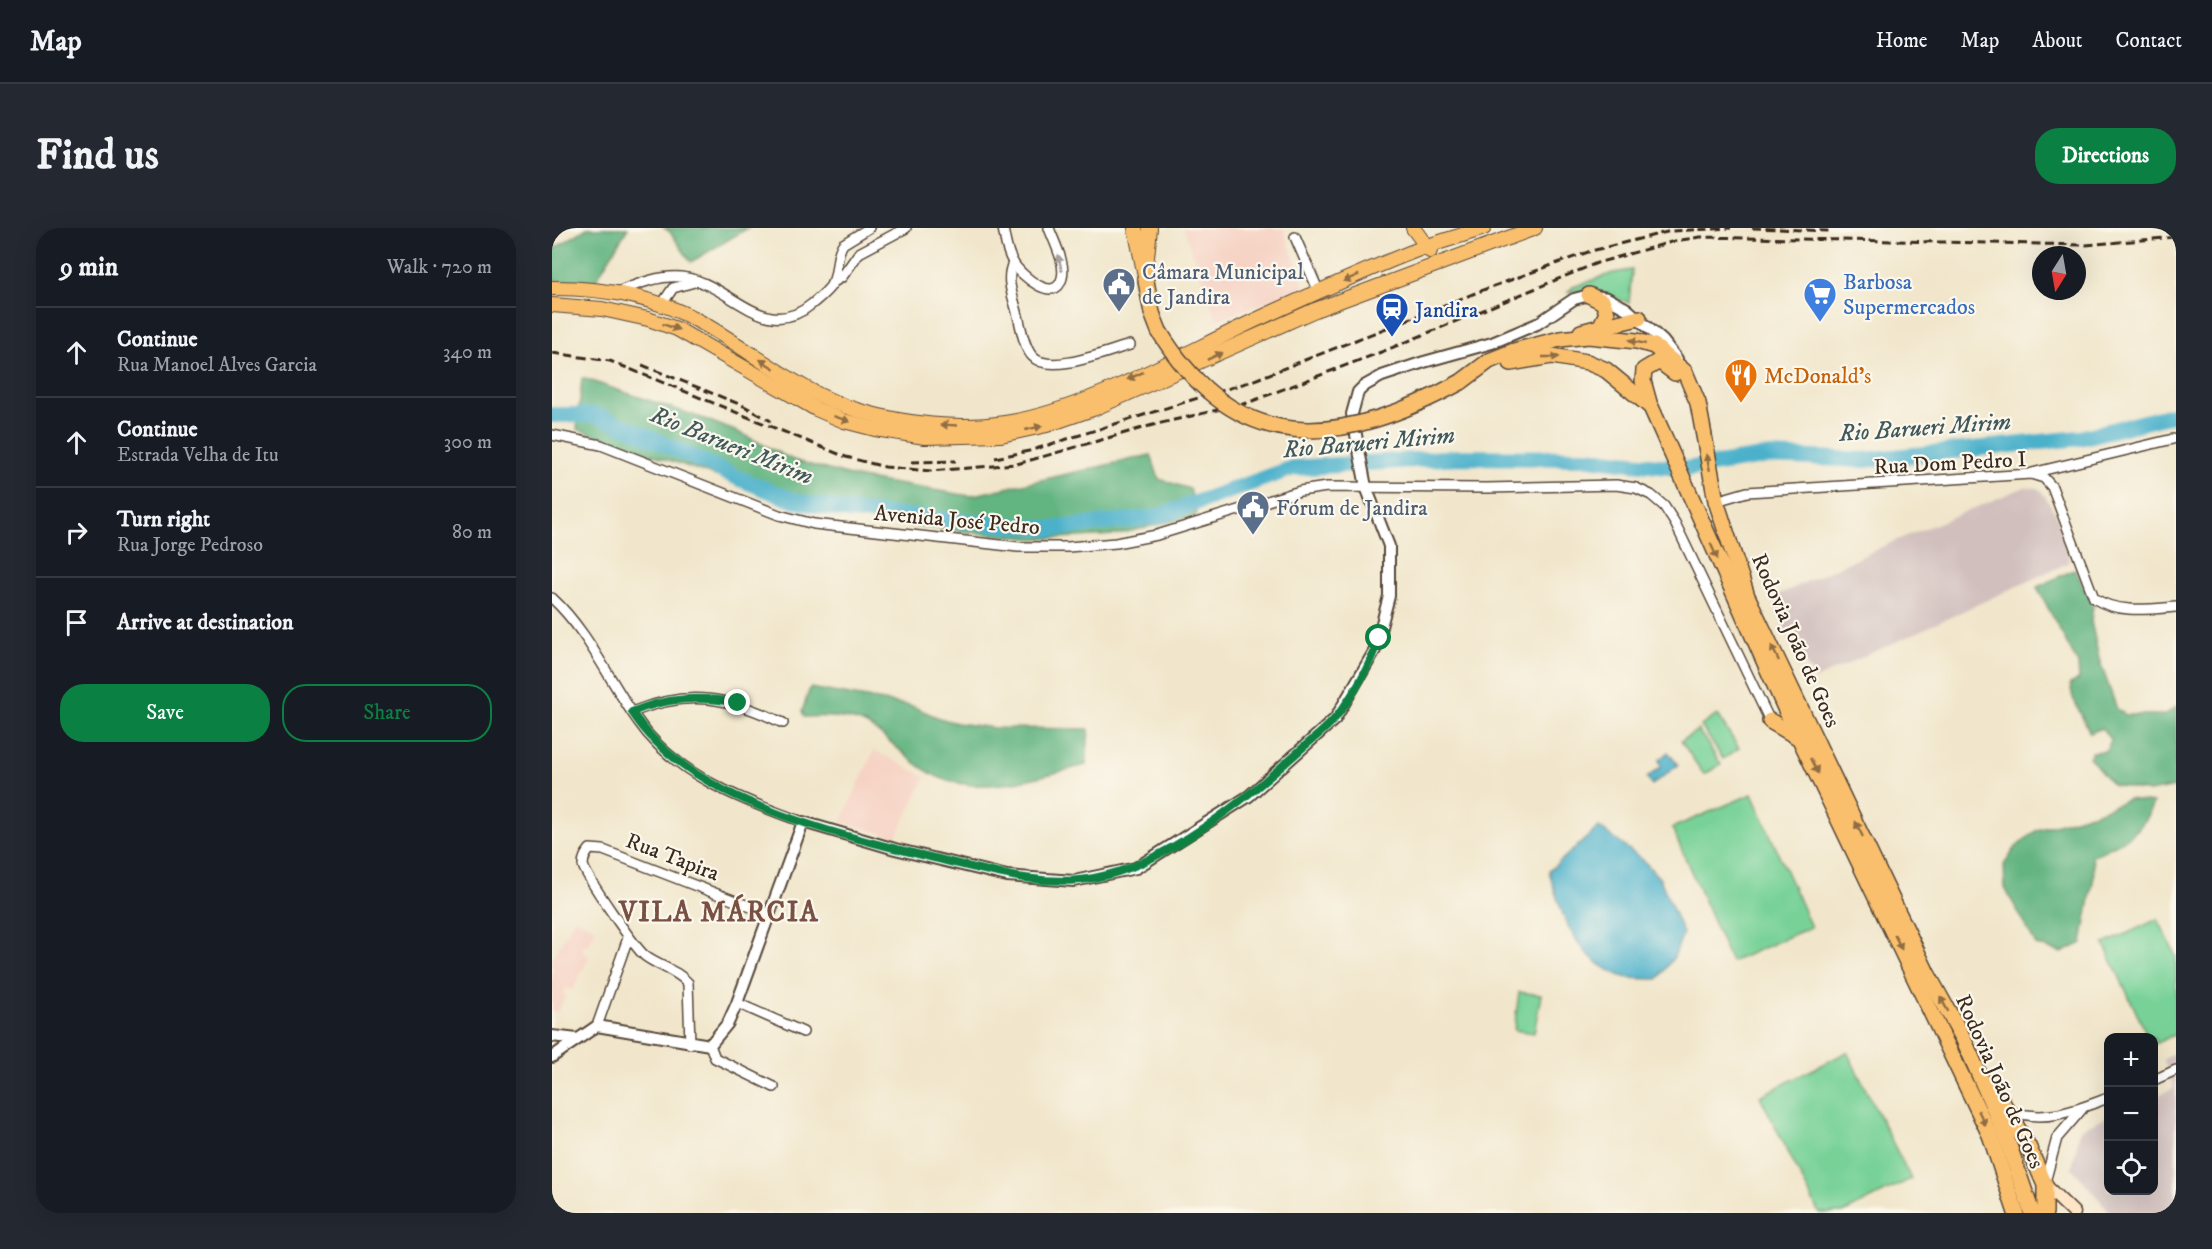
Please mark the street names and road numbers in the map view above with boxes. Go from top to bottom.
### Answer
street label: Rua Dom Pedro I [1873,446,2027,481]
street label: Avenida José Pedro [873,500,1041,541]
street label: Rodovia João de Goes [1745,549,1846,732]
street label: Rua Tapira [622,827,723,888]
street label: Rodovia João de Goes [1949,990,2050,1173]

